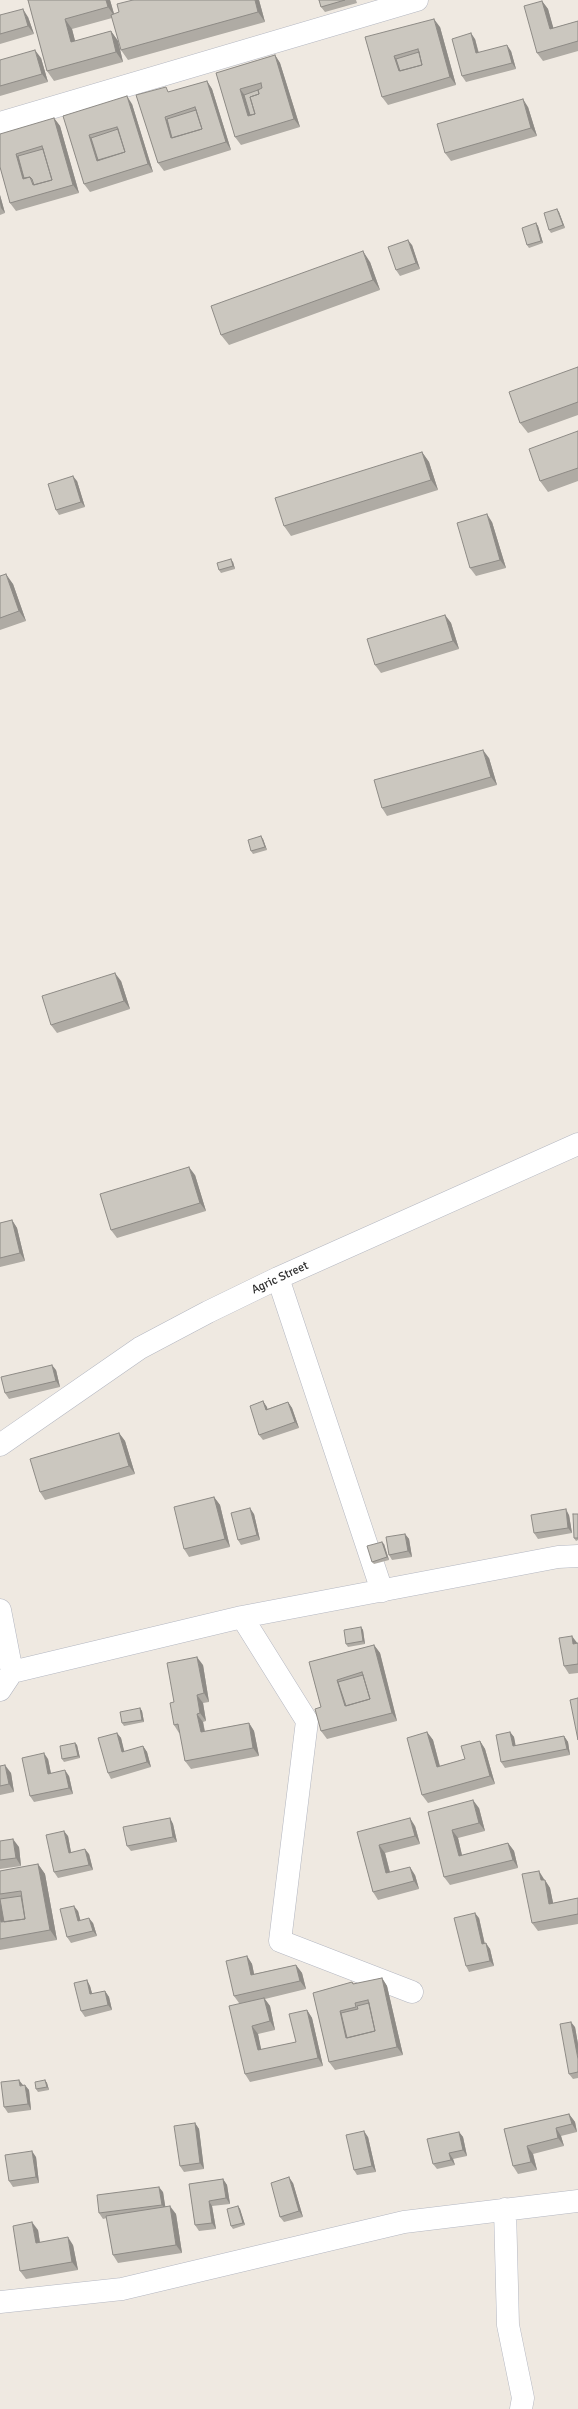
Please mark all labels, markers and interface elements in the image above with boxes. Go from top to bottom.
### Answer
street label: Agric Street [249,1259,311,1297]

